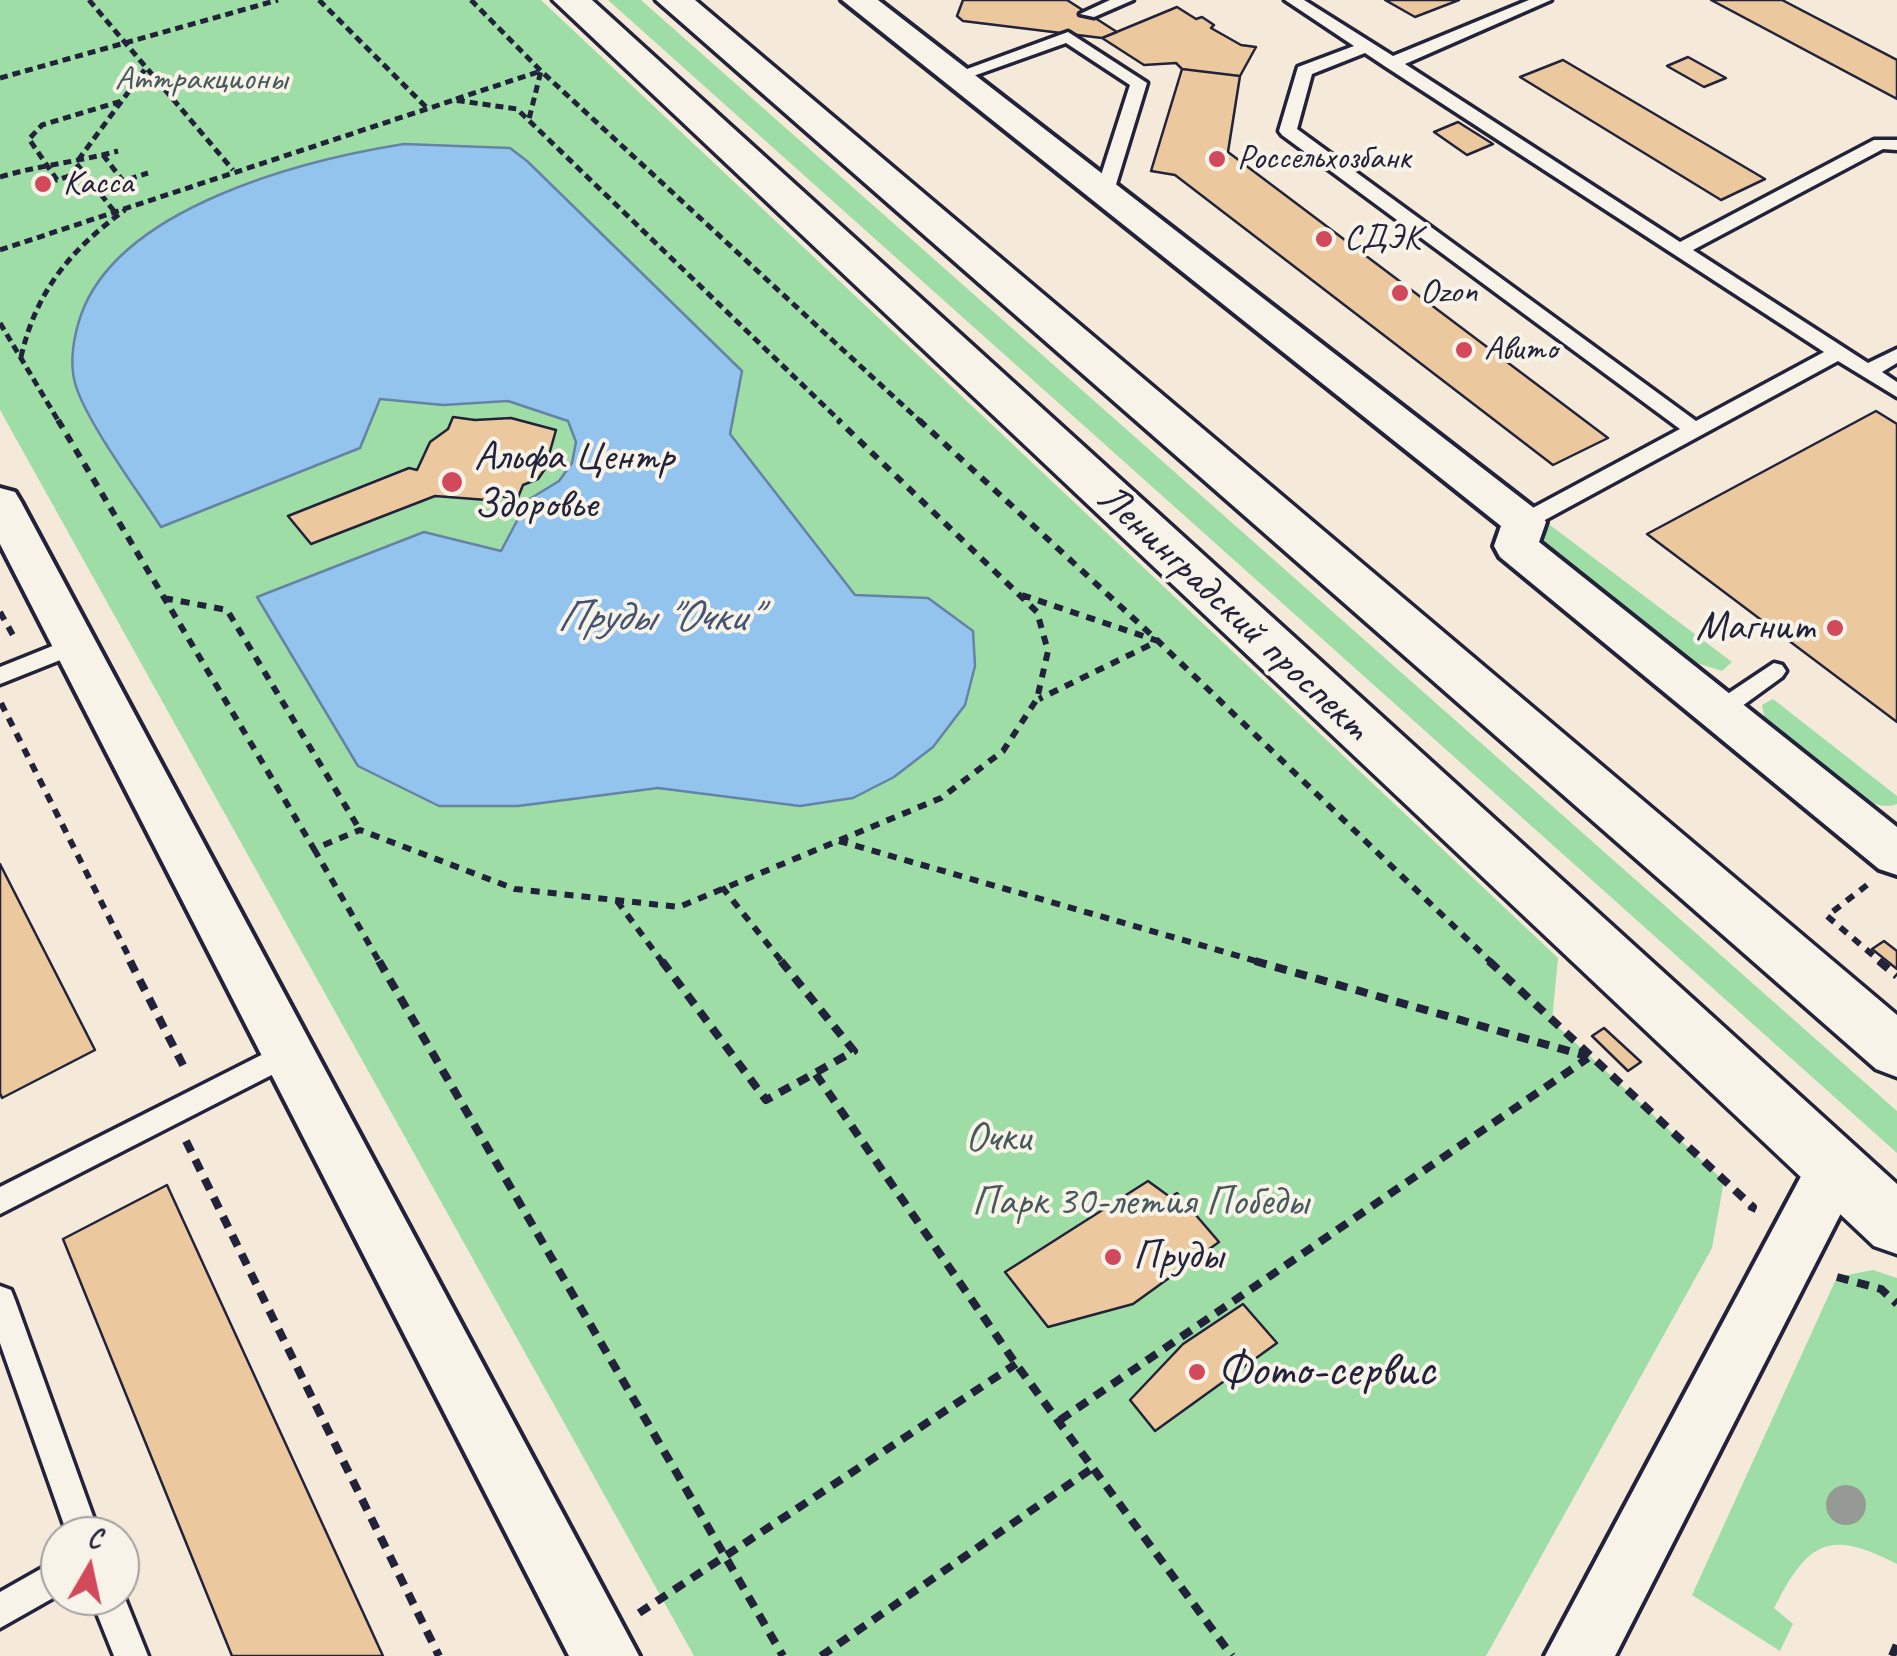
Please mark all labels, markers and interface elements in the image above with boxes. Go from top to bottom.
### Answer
park label: Аттракционы [115,59,287,101]
place label: Россельхозбанк [1237,138,1411,180]
marker: Россельхозбанк [1206,148,1228,170]
place label: Касса [63,163,133,205]
marker: Касса [32,173,54,195]
place label: СДЭК [1344,218,1421,260]
marker: СДЭК [1313,228,1335,250]
place label: Ozon [1420,272,1478,314]
marker: Ozon [1389,282,1411,304]
place label: Авито [1484,329,1557,371]
marker: Авито [1453,339,1475,361]
place label: Альфа Центр Здоровье [474,433,674,532]
marker: Альфа Центр Здоровье [439,469,465,495]
street label: Ленинградский проспект [1086,474,1380,752]
water label: Пруды "Очки" [557,591,755,645]
place label: Магнит [1696,603,1815,653]
marker: Магнит [1824,617,1846,639]
park label: Очки [965,1114,1031,1164]
park label: Парк 30-летия Победы [972,1178,1308,1228]
place label: Пруды [1133,1232,1223,1282]
marker: Пруды [1102,1246,1124,1268]
place label: Фото-сервис [1217,1342,1435,1402]
marker: Фото-сервис [1186,1361,1208,1383]
north arrow [40,1516,140,1616]
text: С [85,1519,104,1556]

